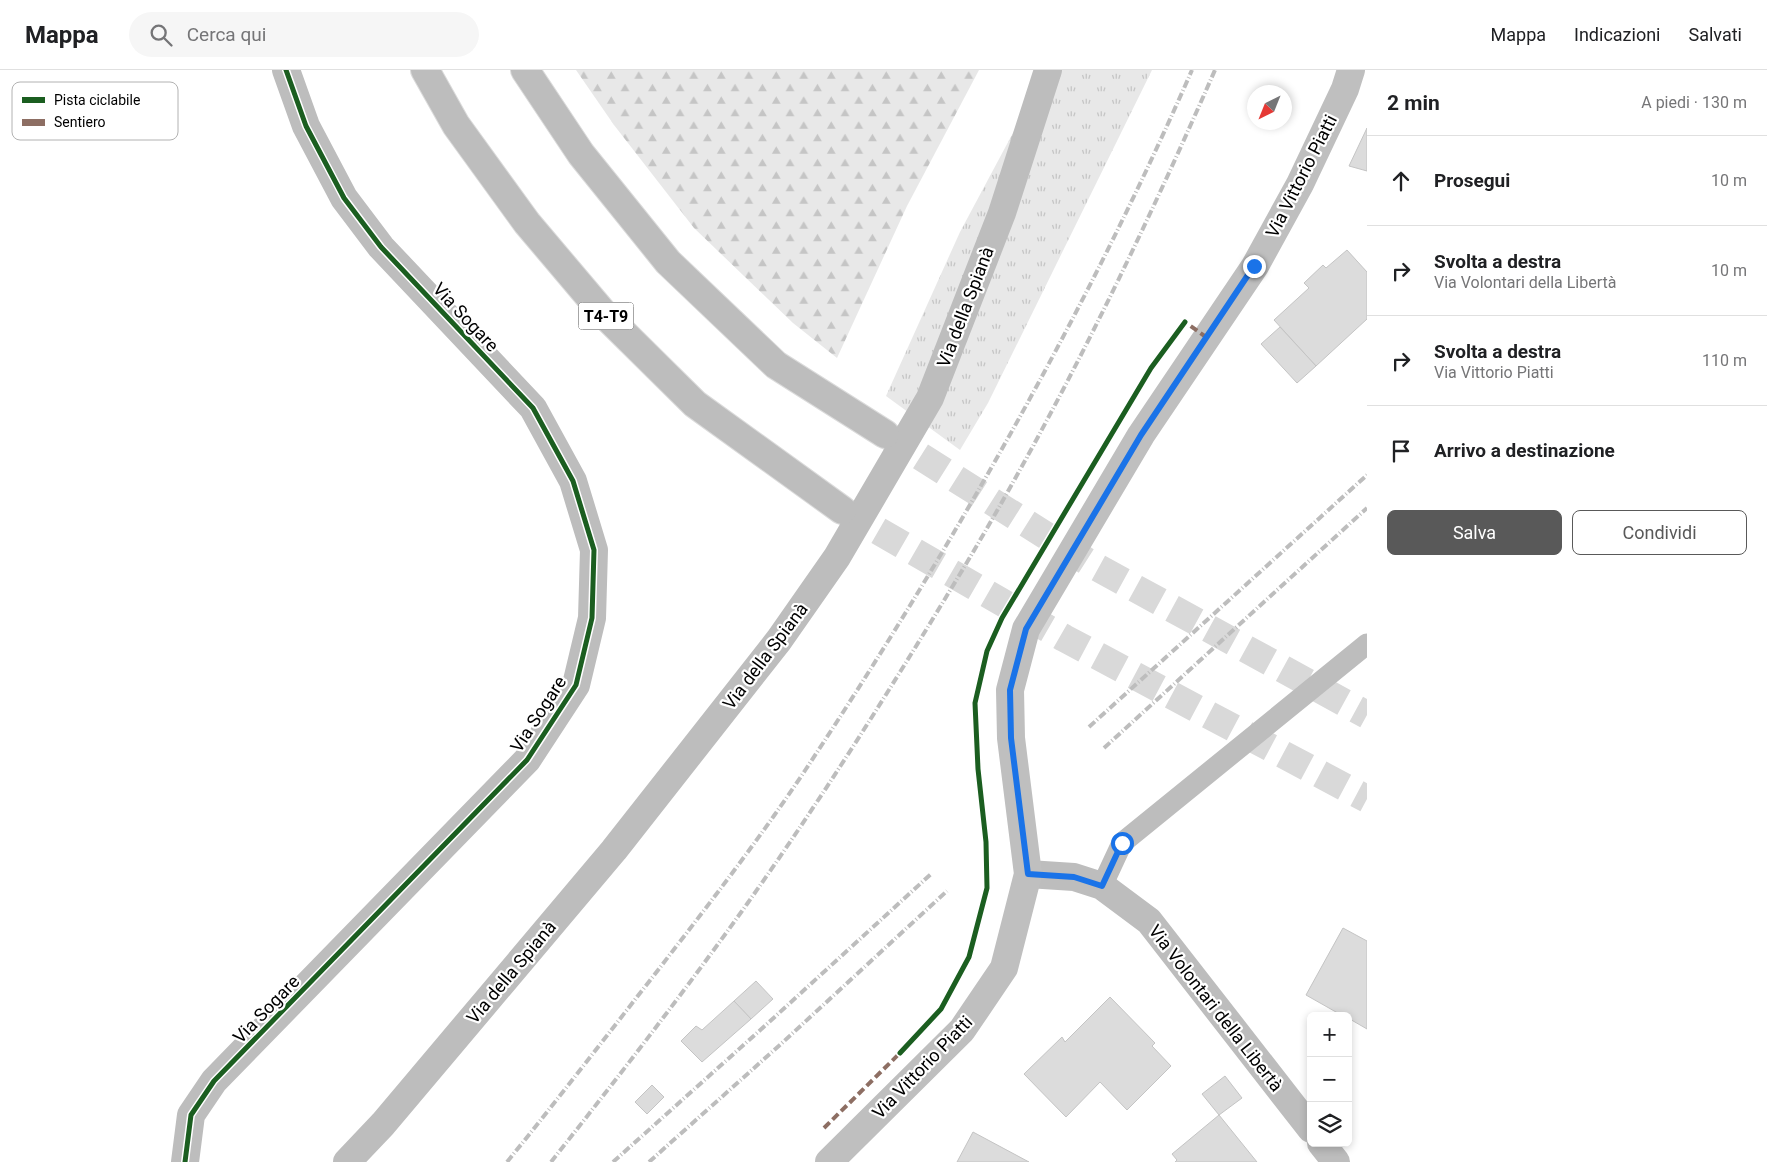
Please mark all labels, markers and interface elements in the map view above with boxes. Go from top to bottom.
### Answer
search box [129,12,479,57]
text: Mappa [25,21,99,49]
icon: search [147,21,175,49]
text: Cerca qui [187,23,266,46]
text: Mappa [1491,24,1546,45]
text: Indicazioni [1574,24,1661,45]
text: Salvati [1689,24,1742,45]
legend [12,82,178,140]
north arrow [1247,85,1292,130]
text: 2 min [1387,91,1440,115]
text: Pista ciclabile [54,92,140,108]
text: A piedi · 130 m [1641,93,1747,112]
street label: Via Vittorio Piatti [1261,111,1341,241]
text: Sentiero [54,114,105,130]
icon: ahead [1387,167,1415,195]
text: Prosegui [1434,169,1510,192]
text: 10 m [1711,171,1747,190]
street label: Via della Spianà [932,244,998,370]
text: Svolta a destra [1434,250,1561,273]
route end [1243,255,1266,278]
icon: right [1387,257,1415,285]
text: 10 m [1711,261,1747,280]
text: Via Volontari della Libertà [1434,273,1616,292]
street label: Via Sogare [429,278,503,356]
road number: T4-T9 [578,302,634,330]
text: Svolta a destra [1434,340,1561,363]
icon: right [1387,347,1415,375]
text: 110 m [1702,351,1747,370]
text: Via Vittorio Piatti [1434,363,1554,382]
icon: arrive [1387,437,1415,465]
text: Arrivo a destinazione [1434,439,1615,462]
button: Salva [1387,510,1562,555]
button: Condividi [1572,510,1747,555]
street label: Via della Spianà [718,599,812,713]
street label: Via Sogare [506,672,570,756]
route start [1111,832,1134,855]
street label: Via della Spianà [462,916,560,1028]
street label: Via Volontari della Libertà [1145,921,1287,1095]
street label: Via Sogare [228,971,304,1047]
street label: Via Vittorio Piatti [868,1011,976,1123]
map controls [1307,1012,1352,1147]
button: + [1307,1012,1352,1057]
button: − [1307,1057,1352,1102]
button: layers [1307,1102,1352,1147]

